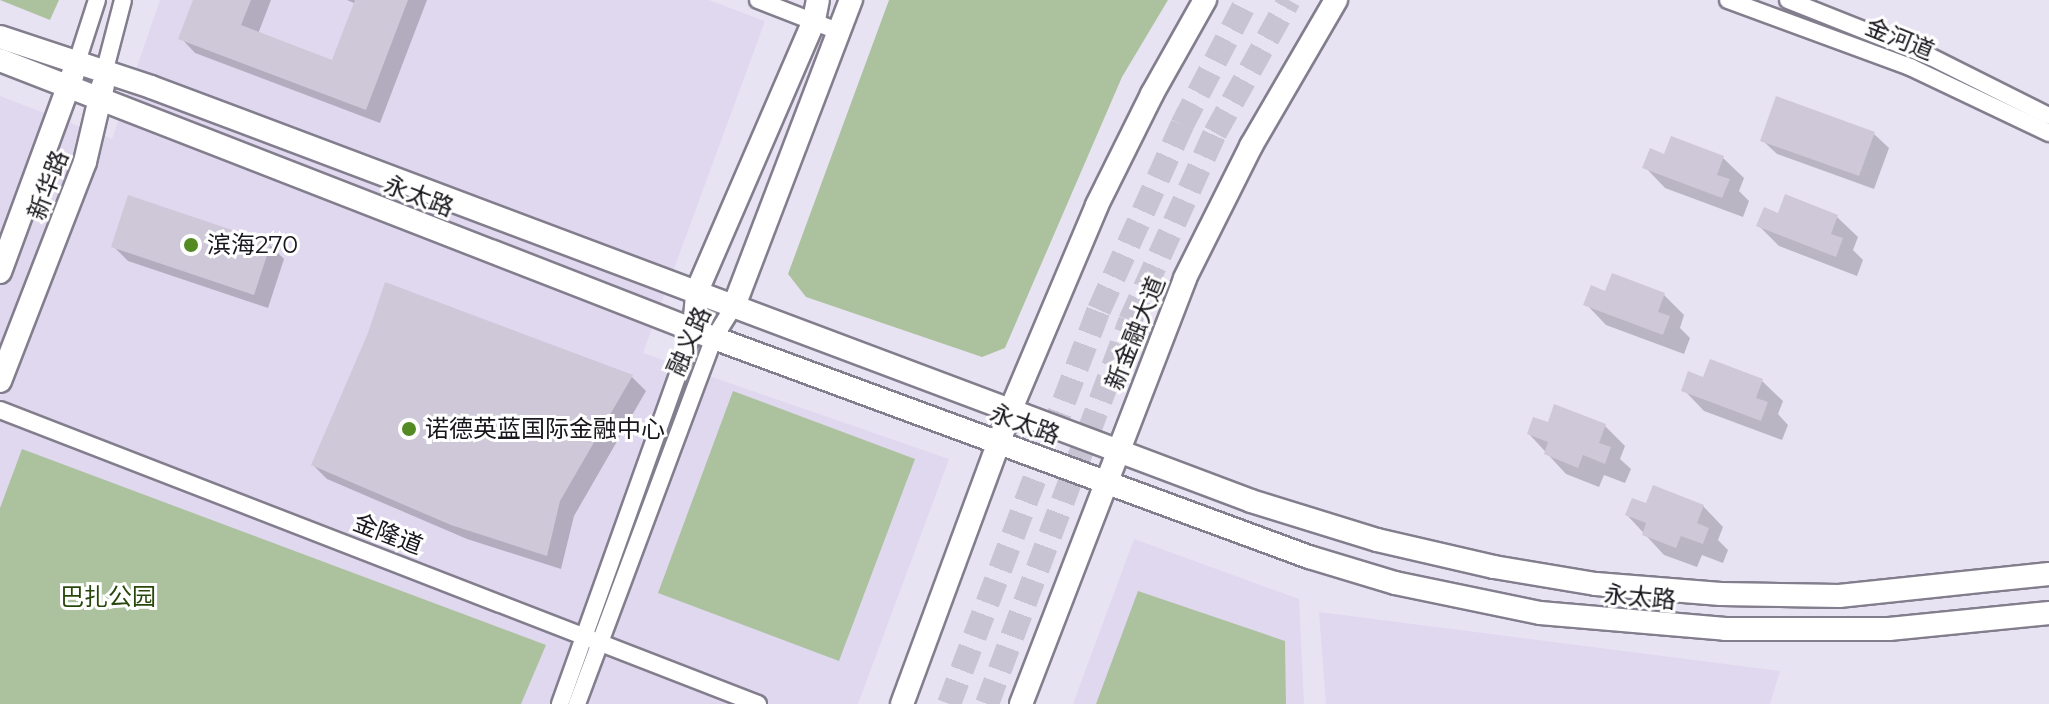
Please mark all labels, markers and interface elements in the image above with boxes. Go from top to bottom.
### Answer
street label: 金河道 [1861,12,1939,66]
street label: 新华路 [22,146,74,224]
street label: 永太路 [380,170,458,222]
place label: 滨海270 [207,231,298,259]
marker: 滨海270 [182,236,200,254]
street label: 新金融大道 [1099,272,1171,394]
street label: 融义路 [661,302,717,380]
street label: 永太路 [986,398,1064,450]
place label: 诺德英蓝国际金融中心 [425,415,665,443]
marker: 诺德英蓝国际金融中心 [400,420,418,438]
street label: 金隆道 [349,508,427,560]
street label: 永太路 [1603,580,1677,614]
park label: 巴扎公园 [60,583,156,611]

